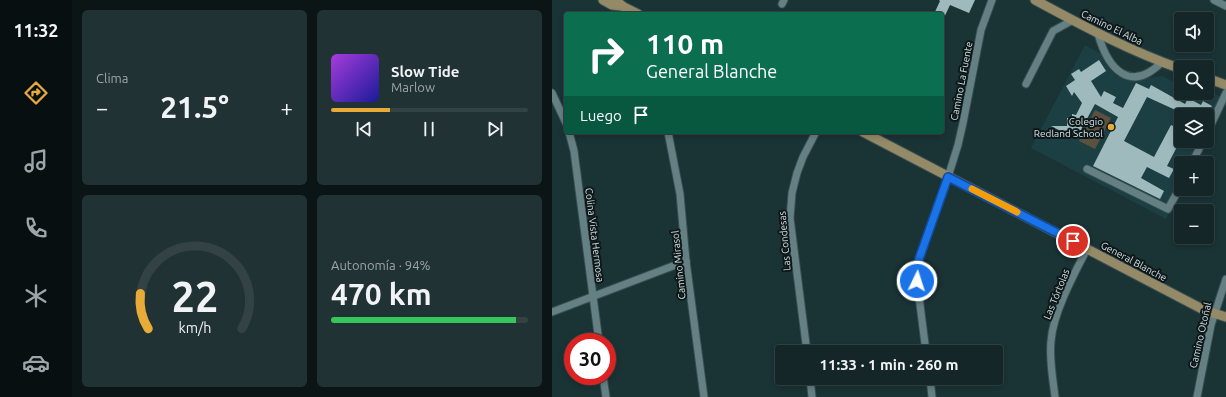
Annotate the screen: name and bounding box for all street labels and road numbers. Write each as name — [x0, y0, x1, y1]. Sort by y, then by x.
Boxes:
street label: Camino El Alba — [1079, 8, 1144, 47]
street label: Camino La Fuente — [948, 41, 975, 122]
street label: Colina Vista Hermosa — [583, 187, 606, 283]
street label: Las Condesas — [776, 211, 793, 271]
street label: Camino Mirasol — [669, 230, 688, 300]
street label: General Blanche — [1099, 239, 1169, 283]
street label: Las Tórtolas — [1041, 267, 1072, 321]
street label: Camino Otoñal — [1188, 301, 1213, 369]

